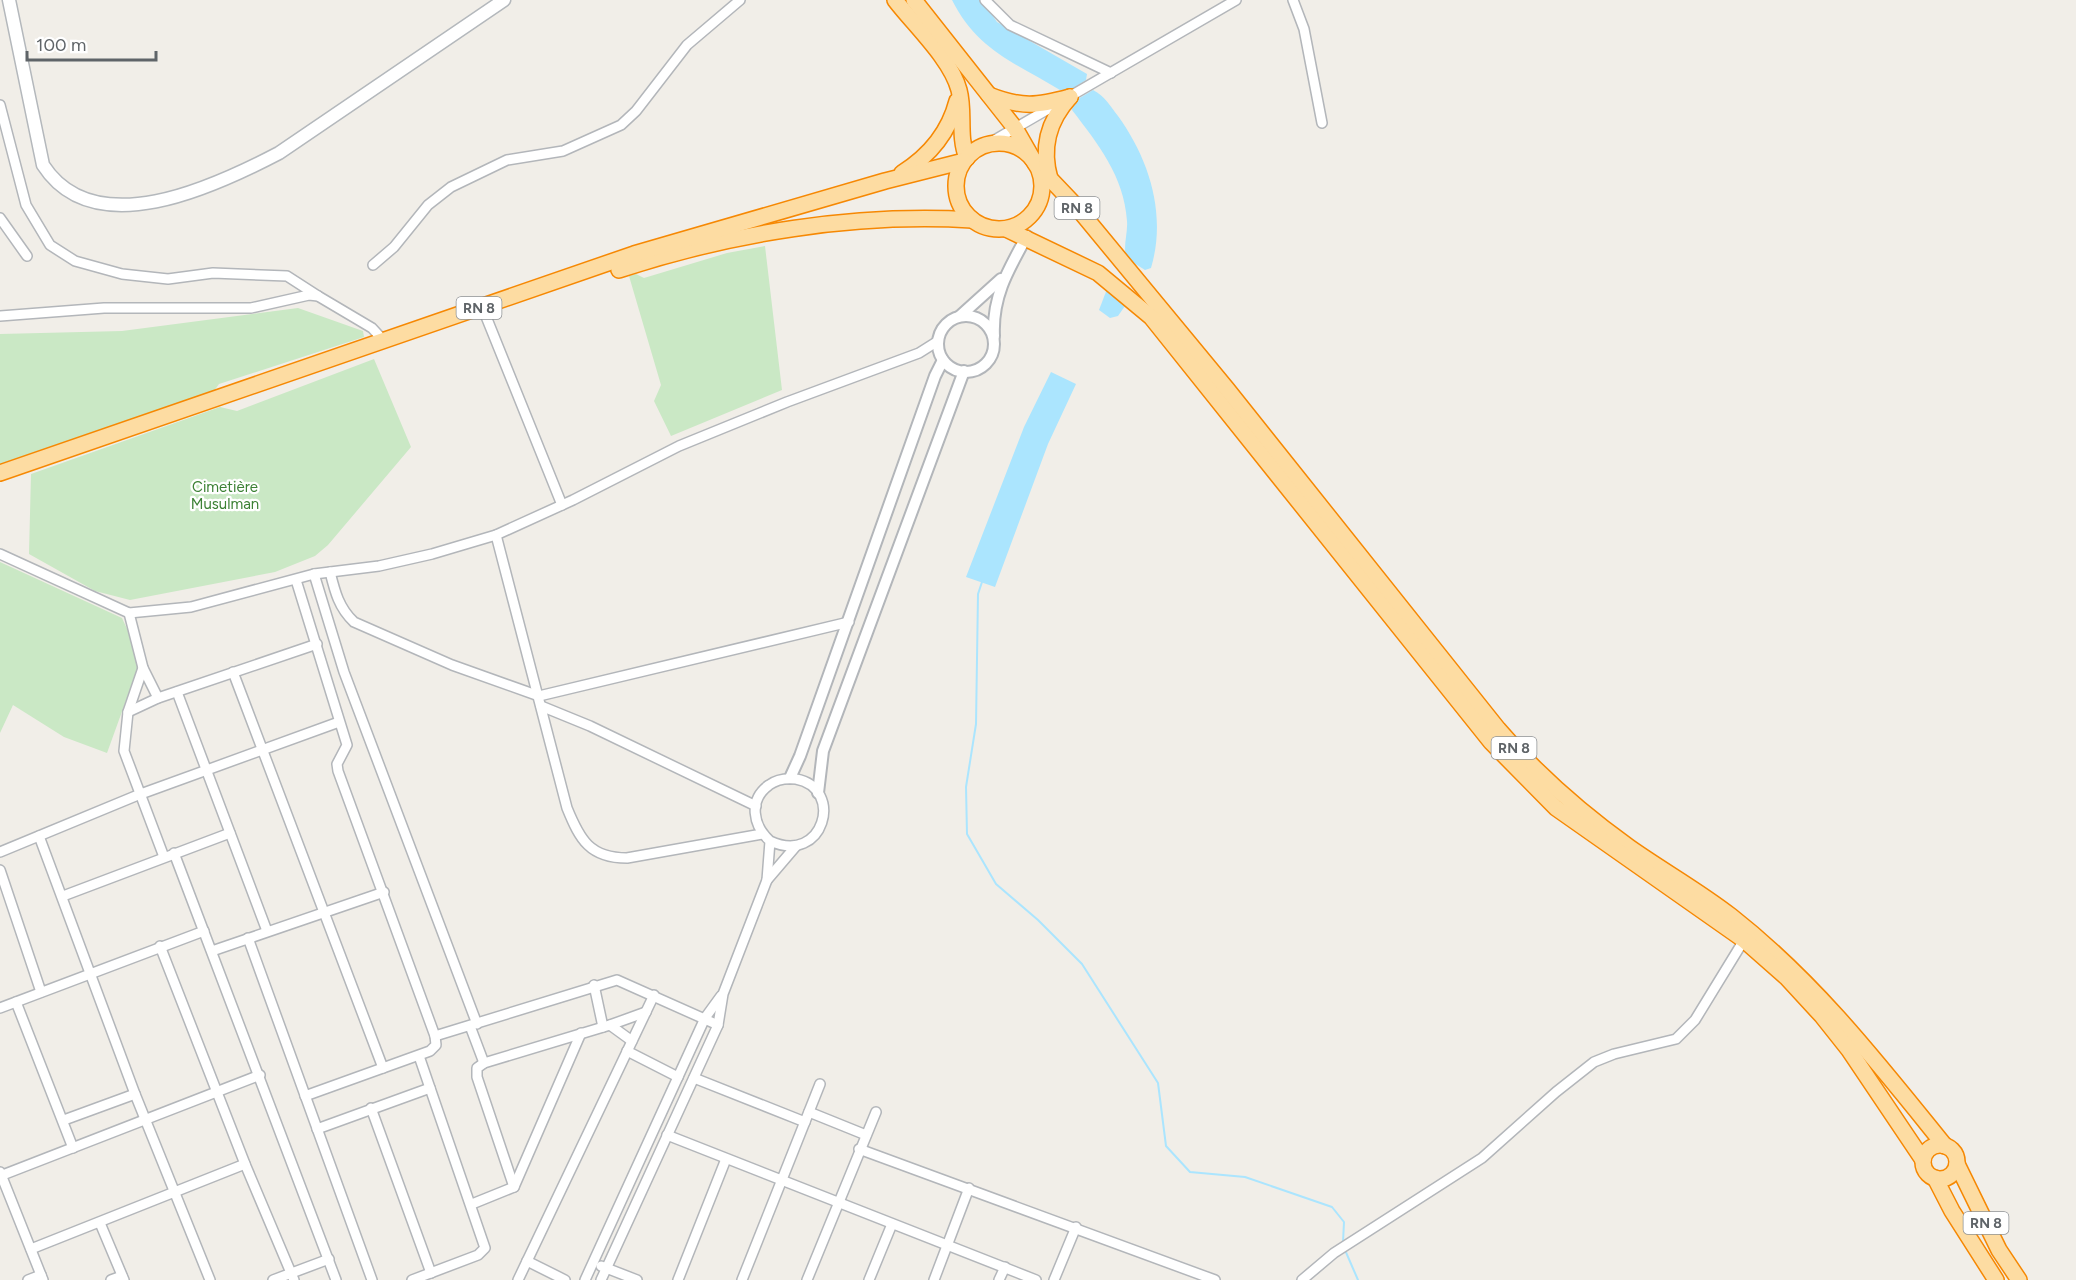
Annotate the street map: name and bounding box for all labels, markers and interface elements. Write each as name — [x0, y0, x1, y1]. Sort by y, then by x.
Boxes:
scale bar — [27, 24, 156, 62]
text: 100 m — [36, 34, 86, 56]
road number: RN 8 — [1054, 197, 1100, 219]
road number: RN 8 — [456, 297, 502, 319]
park label: Cimetière Musulman — [191, 478, 259, 513]
road number: RN 8 — [1492, 737, 1537, 759]
road number: RN 8 — [1964, 1212, 2008, 1234]

